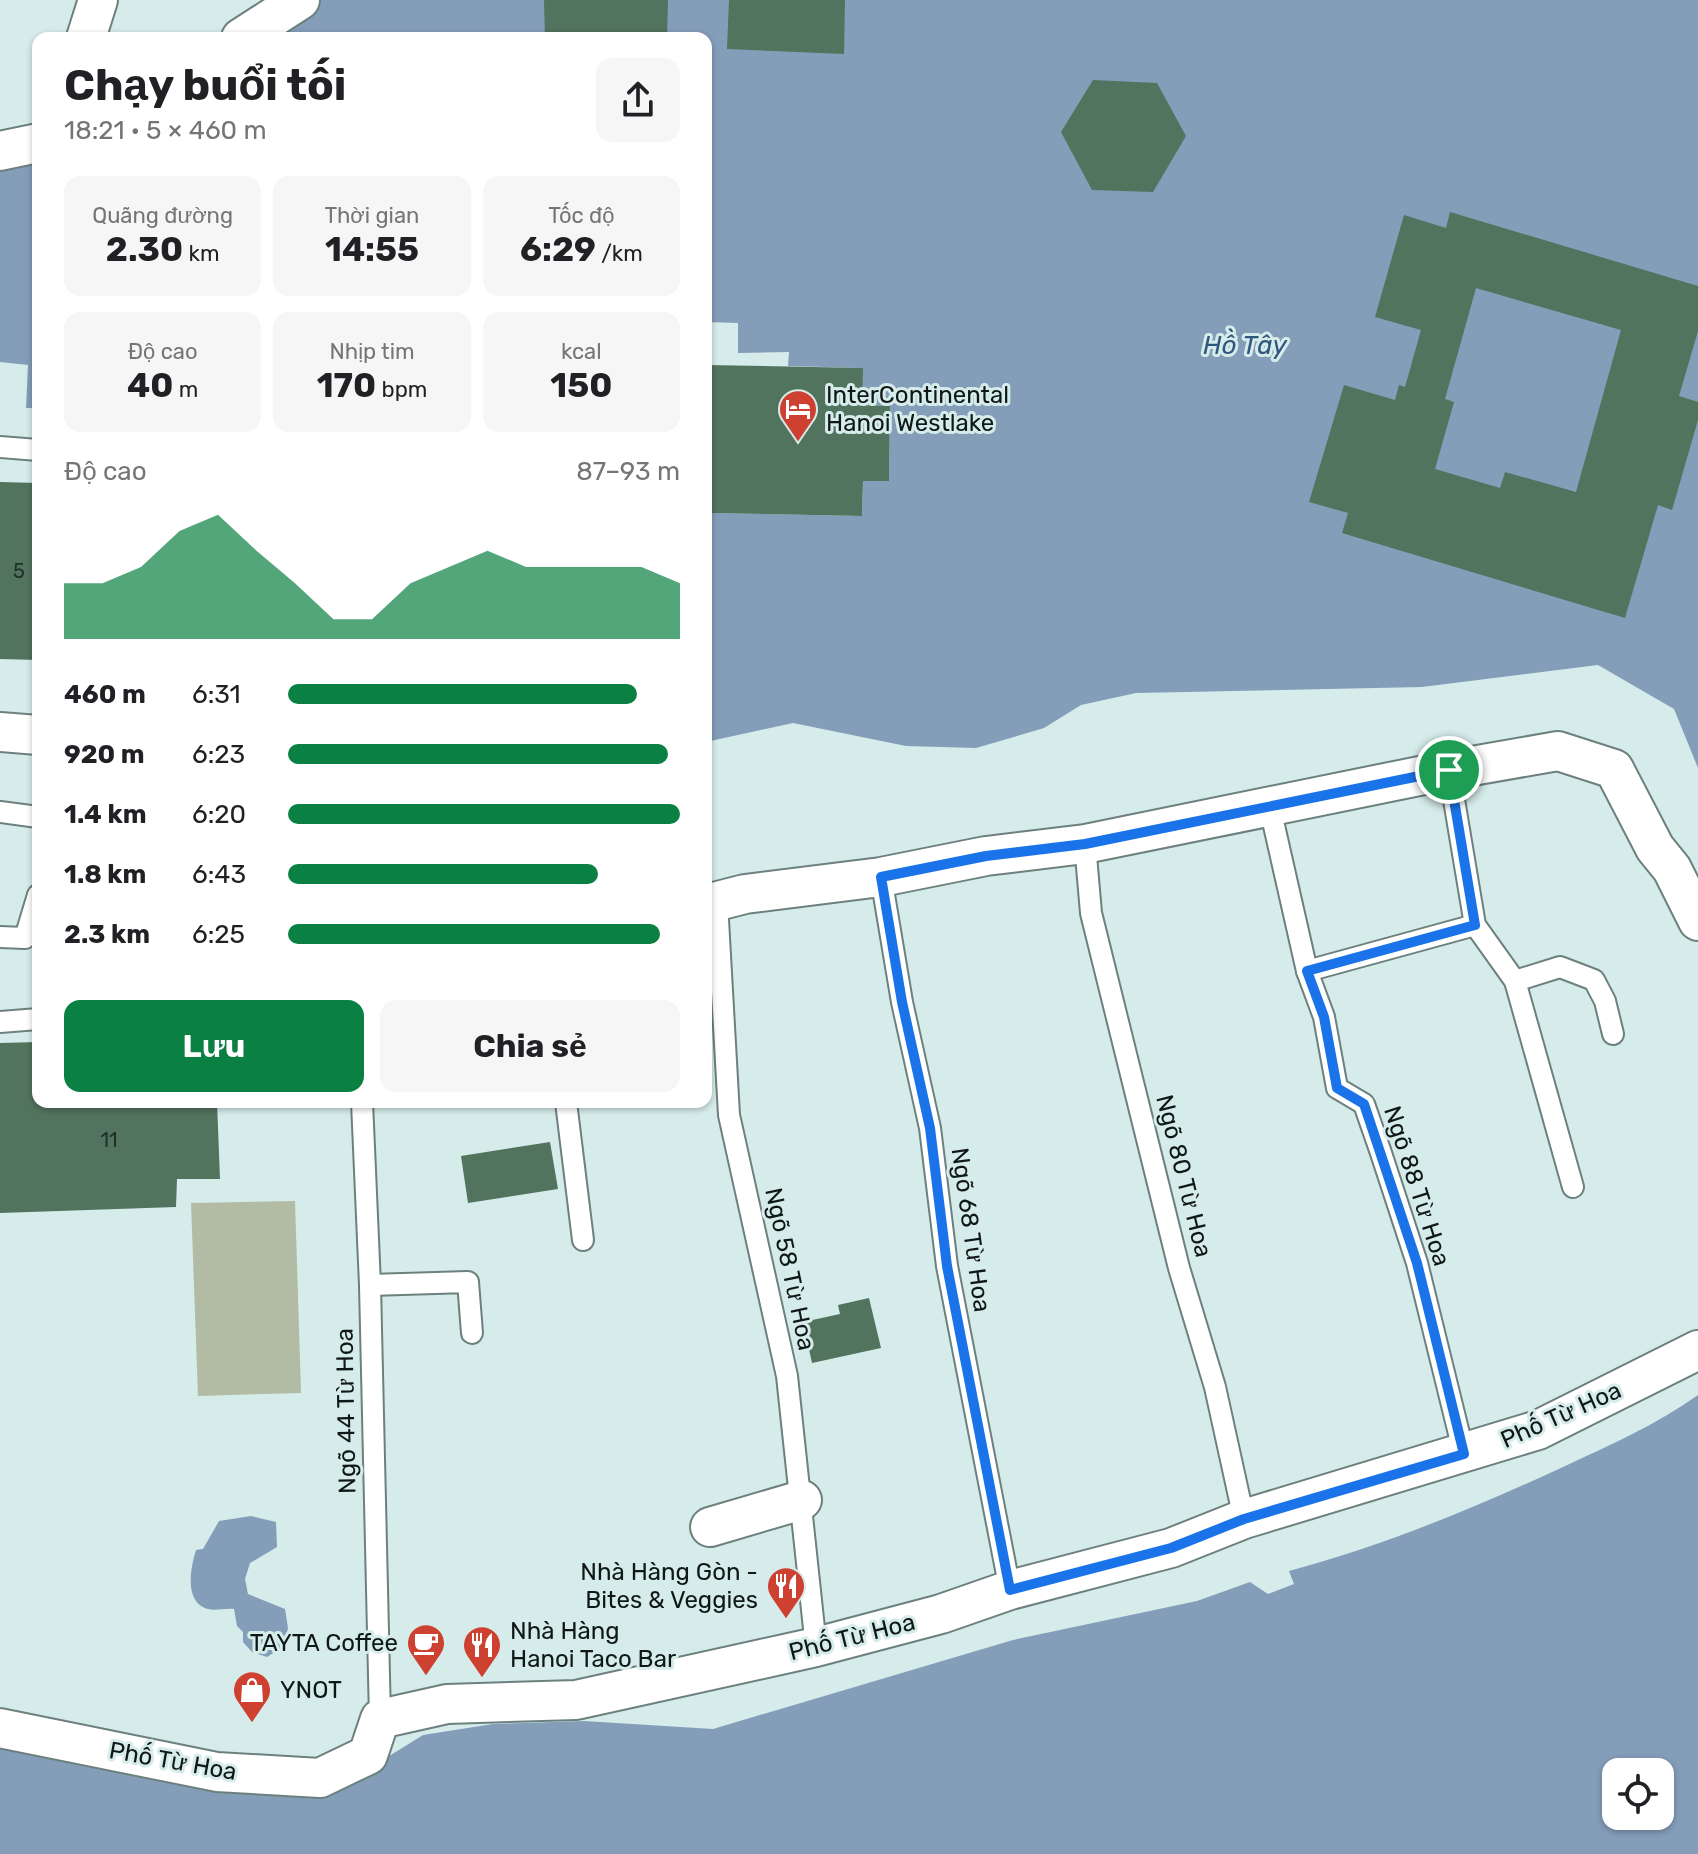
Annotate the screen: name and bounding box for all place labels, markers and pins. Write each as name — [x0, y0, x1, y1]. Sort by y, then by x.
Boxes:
place label: InterContinental Hanoi Westlake — [826, 381, 1009, 437]
hotel icon: InterContinental Hanoi Westlake — [777, 388, 819, 443]
pin — [1415, 736, 1483, 804]
place label: Nhà Hàng Gòn - Bites & Veggies — [580, 1558, 758, 1614]
restaurant icon: Nhà Hàng Gòn - Bites & Veggies — [765, 1565, 807, 1620]
place label: Nhà Hàng Hanoi Taco Bar — [510, 1617, 676, 1673]
cafe icon: TAYTA Coffee — [405, 1622, 447, 1677]
restaurant icon: Nhà Hàng Hanoi Taco Bar — [461, 1624, 503, 1679]
place label: TAYTA Coffee — [250, 1629, 398, 1657]
shop icon: YNOT — [231, 1669, 273, 1724]
place label: YNOT — [280, 1676, 342, 1704]

